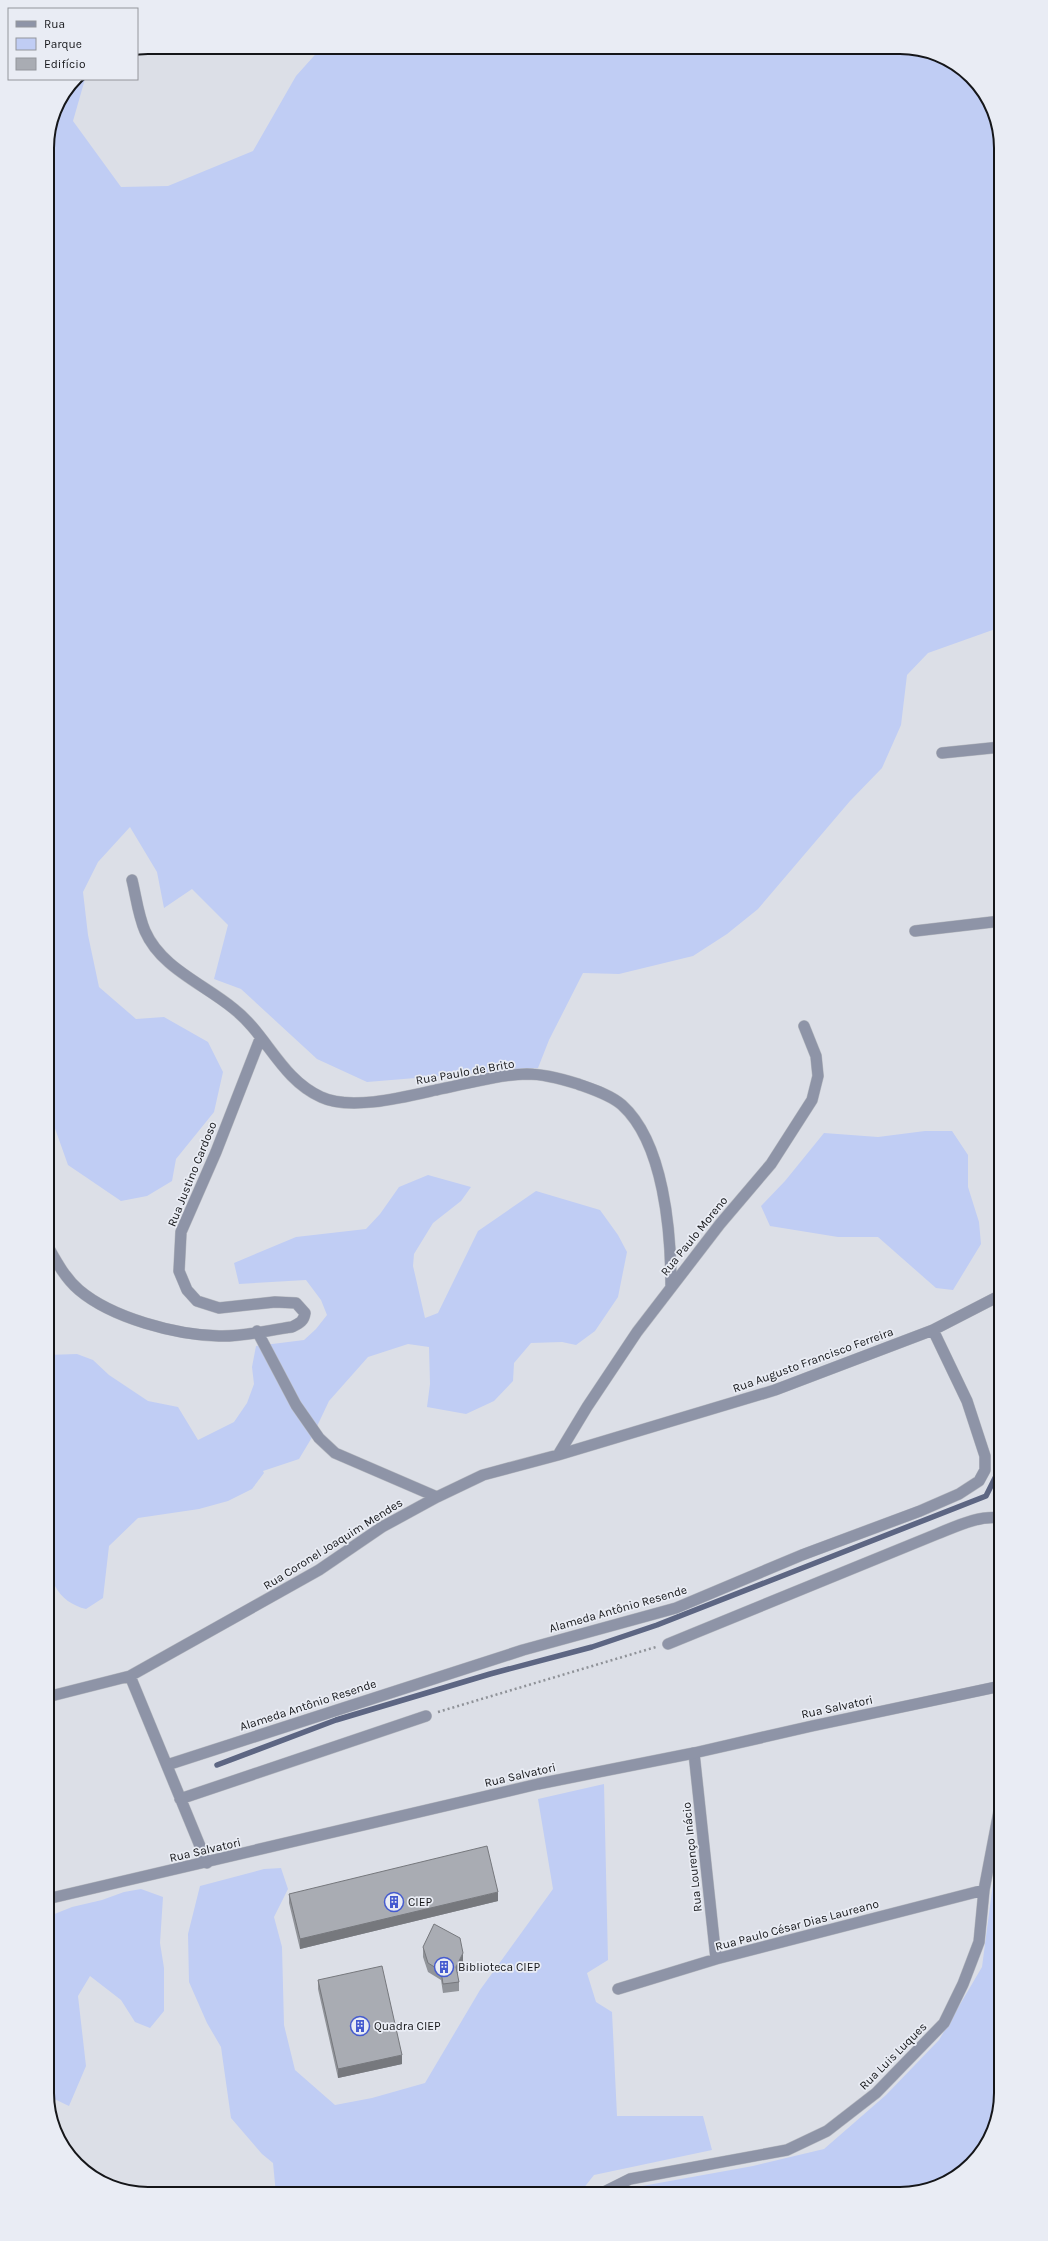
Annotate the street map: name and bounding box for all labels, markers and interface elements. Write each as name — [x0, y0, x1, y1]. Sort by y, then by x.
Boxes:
legend — [8, 8, 138, 80]
text: Rua — [44, 17, 65, 31]
text: Parque — [44, 37, 82, 51]
text: Edifício — [44, 57, 85, 71]
street label: Rua Paulo de Brito — [415, 1056, 515, 1088]
street label: Rua Justino Cardoso — [165, 1119, 219, 1229]
street label: Rua Paulo Moreno — [658, 1193, 730, 1279]
street label: Rua Augusto Francisco Ferreira — [731, 1324, 895, 1396]
street label: Rua Coronel Joaquim Mendes — [261, 1495, 405, 1593]
street label: Alameda Antônio Resende — [547, 1583, 689, 1635]
street label: Alameda Antônio Resende — [238, 1676, 378, 1734]
street label: Rua Salvatori — [800, 1693, 874, 1721]
street label: Rua Salvatori — [483, 1760, 557, 1790]
street label: Rua Lourenço Inácio — [679, 1801, 705, 1913]
street label: Rua Salvatori — [168, 1835, 242, 1865]
building icon: CIEP — [383, 1891, 405, 1913]
place label: CIEP — [408, 1895, 432, 1909]
street label: Rua Paulo César Dias Laureano — [714, 1896, 880, 1954]
building icon: Biblioteca CIEP — [433, 1956, 455, 1978]
place label: Biblioteca CIEP — [458, 1960, 540, 1974]
building icon: Quadra CIEP — [349, 2015, 371, 2037]
place label: Quadra CIEP — [374, 2019, 441, 2033]
street label: Rua Luis Luques — [856, 2019, 930, 2093]

